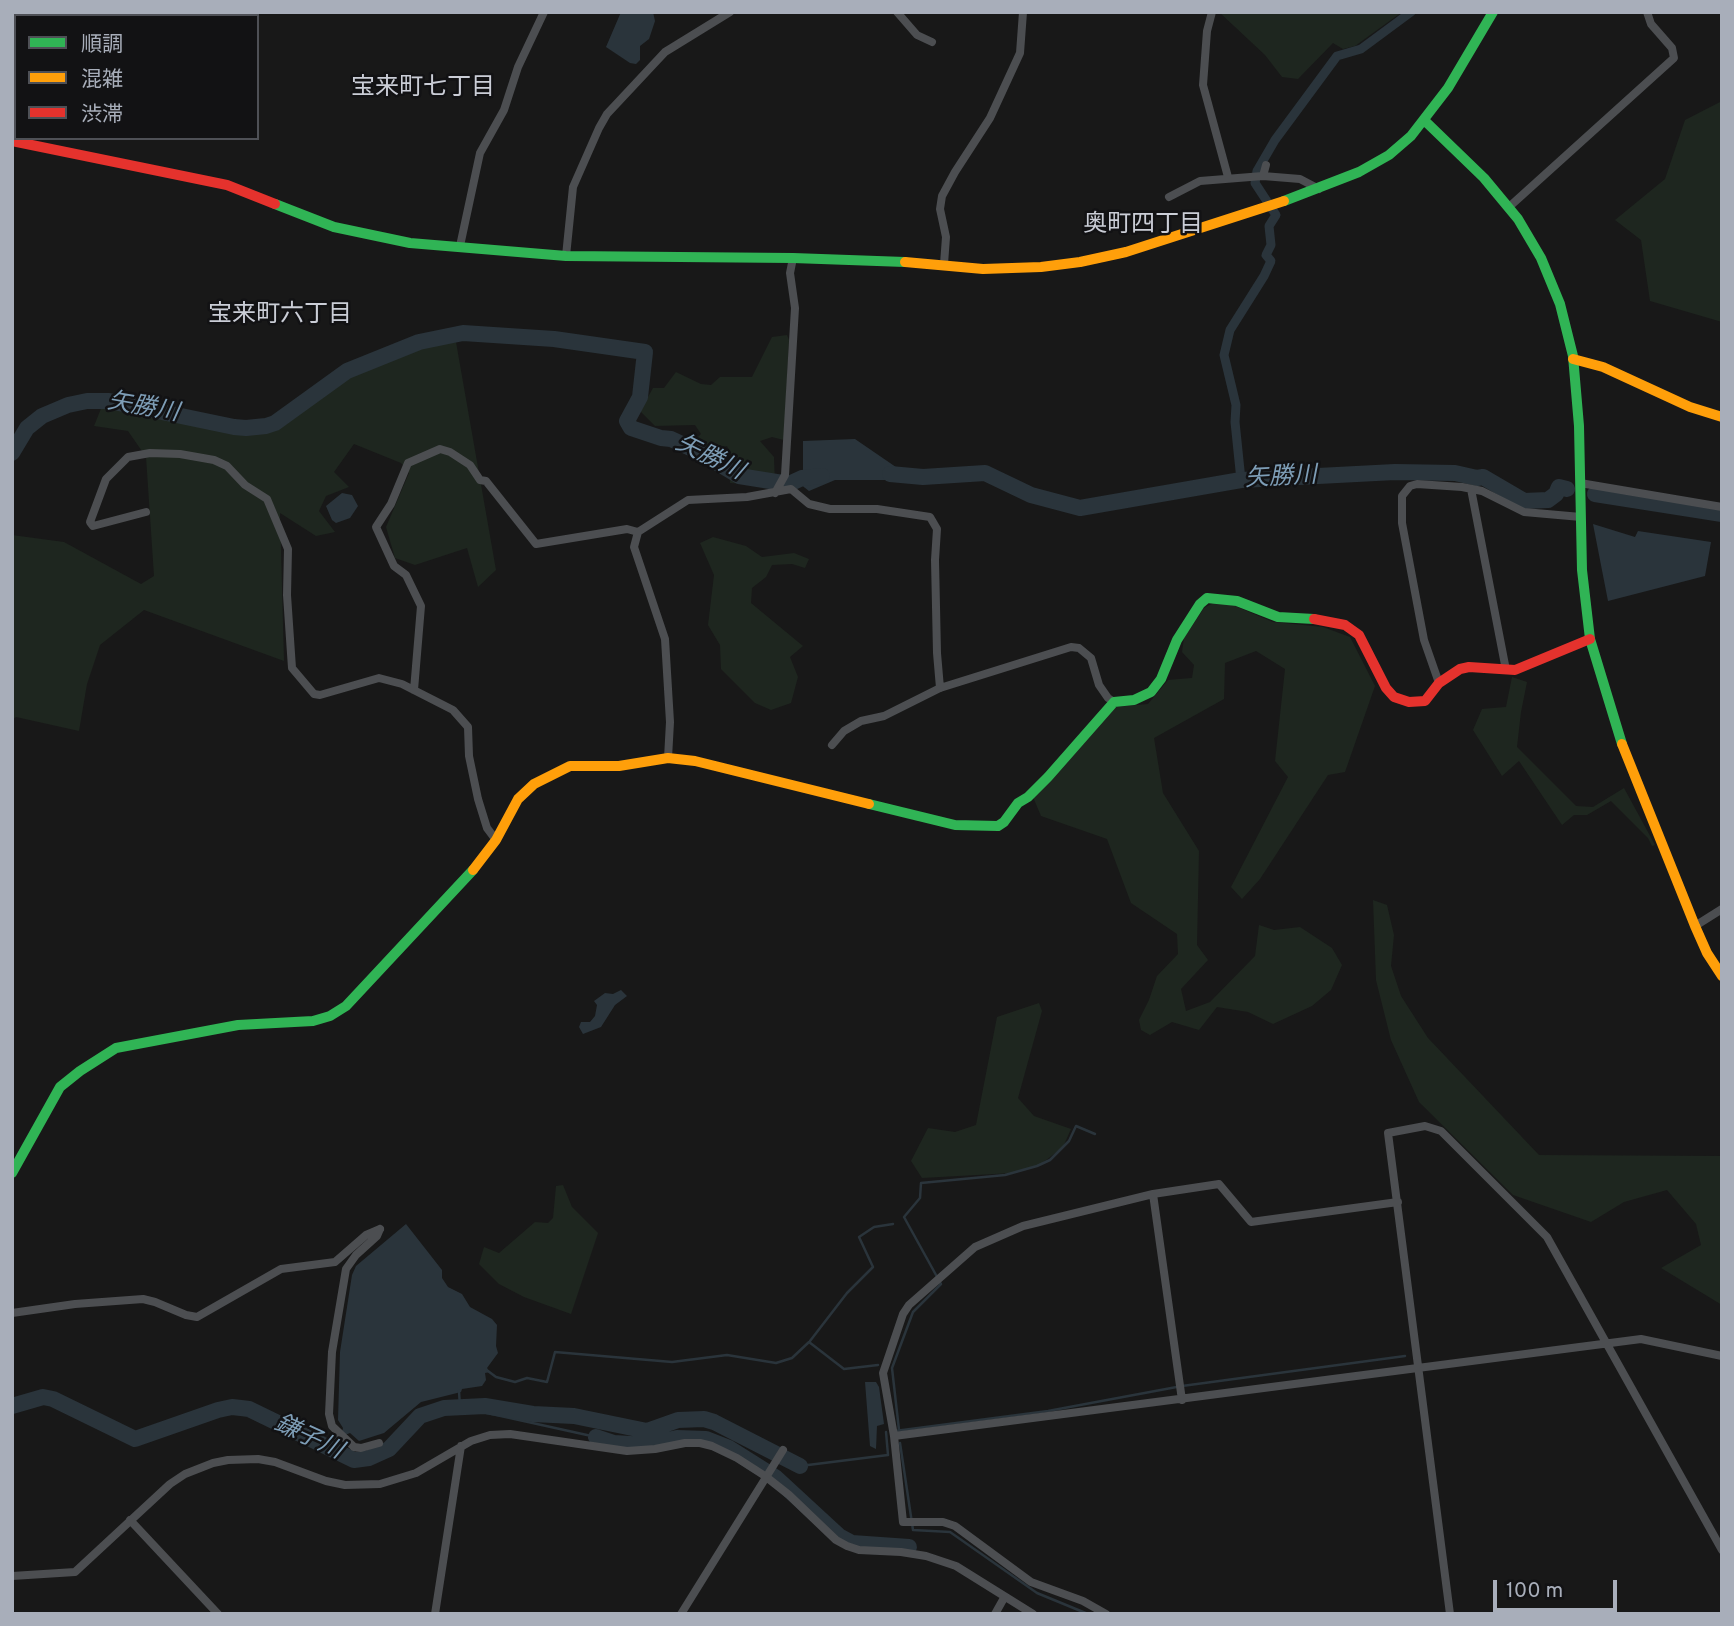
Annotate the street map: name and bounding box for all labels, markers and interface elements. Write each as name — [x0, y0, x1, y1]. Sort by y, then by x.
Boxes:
legend — [14, 14, 259, 140]
text: 順調 — [81, 32, 123, 59]
text: 混雑 — [81, 67, 123, 94]
district label: 宝来町七丁目 — [351, 75, 495, 103]
text: 渋滞 — [81, 102, 123, 129]
district label: 奥町四丁目 — [1083, 212, 1203, 240]
district label: 宝来町六丁目 — [208, 302, 352, 330]
water label: 矢勝川 — [105, 389, 181, 429]
water label: 矢勝川 — [670, 430, 748, 488]
water label: 矢勝川 — [1244, 463, 1318, 495]
water label: 鎌子川 — [269, 1411, 347, 1467]
scale bar — [1496, 1566, 1620, 1610]
text: 100 m — [1506, 1578, 1563, 1605]

